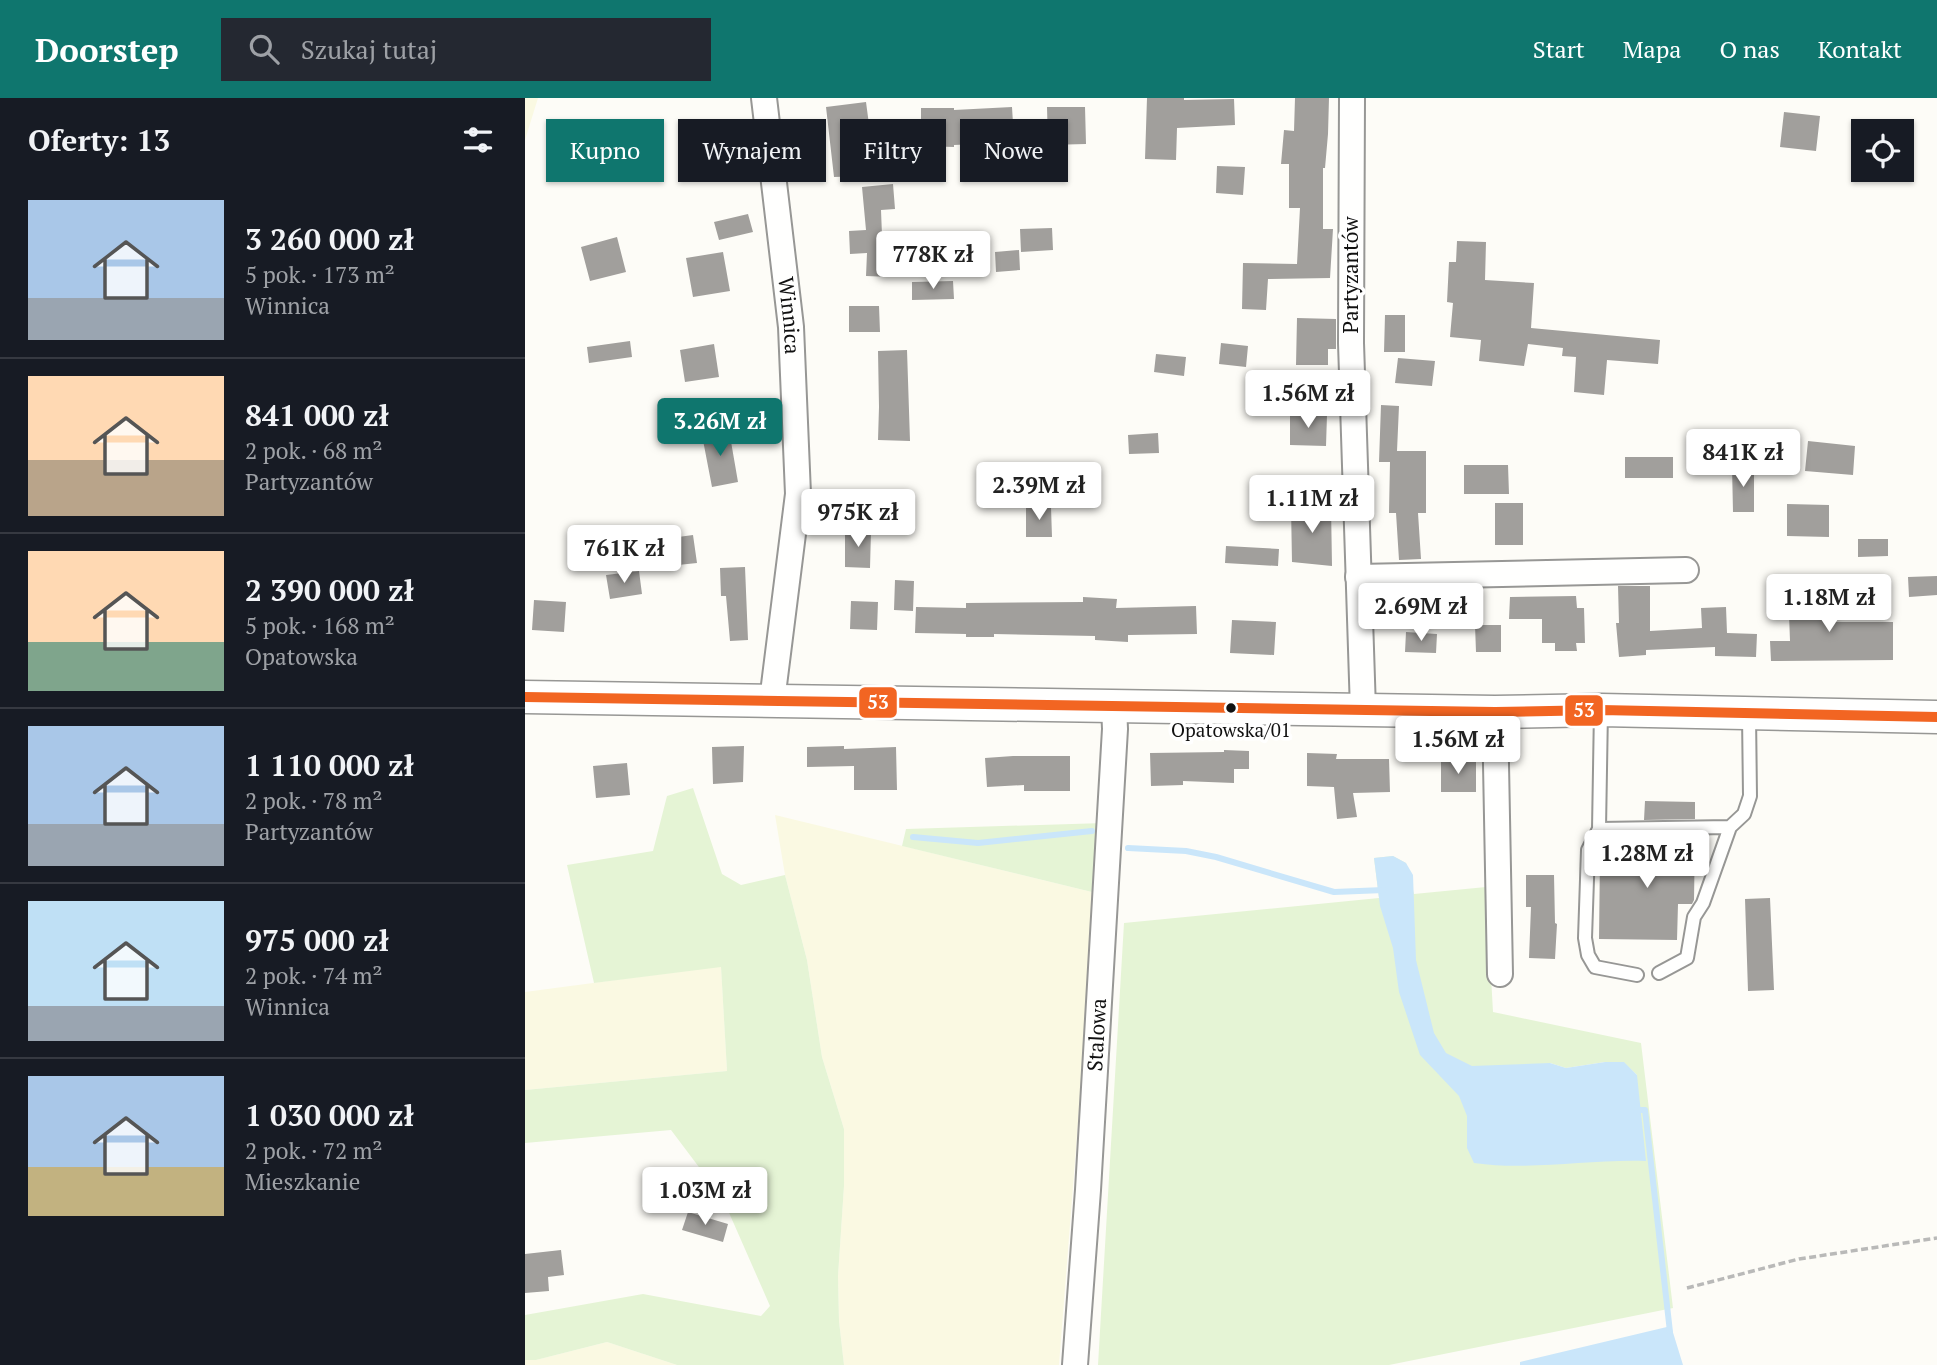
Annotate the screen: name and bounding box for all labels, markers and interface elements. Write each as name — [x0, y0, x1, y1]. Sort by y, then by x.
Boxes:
search box — [221, 18, 711, 81]
text: Doorstep — [35, 28, 179, 71]
icon: search — [245, 30, 283, 68]
text: Szukaj tutaj — [301, 32, 437, 66]
text: Start — [1533, 33, 1585, 65]
text: Mapa — [1623, 33, 1681, 65]
text: O nas — [1719, 33, 1780, 65]
text: Kontakt — [1818, 33, 1902, 65]
chip: Kupno — [546, 119, 664, 182]
chip: Wynajem — [678, 119, 826, 182]
chip: Filtry — [840, 119, 946, 182]
chip: Nowe — [960, 119, 1068, 182]
map controls — [1851, 119, 1914, 182]
button: locate — [1851, 119, 1914, 182]
text: Oferty: 13 — [28, 120, 170, 160]
icon: filters — [459, 121, 497, 159]
street label: Partyzantów — [1336, 216, 1364, 333]
text: 3 260 000 zł — [245, 219, 414, 259]
icon: home — [84, 228, 168, 312]
pin: 778K zł — [868, 232, 998, 291]
text: 778K zł — [892, 238, 974, 269]
text: 5 pok. · 173 m² — [245, 259, 395, 290]
street label: Winnica — [772, 275, 807, 355]
text: Winnica — [245, 290, 330, 321]
pin: 1.56M zł — [1236, 370, 1380, 430]
text: 1.56M zł — [1261, 377, 1355, 408]
text: 841 000 zł — [245, 395, 389, 435]
pin: 3.26M zł — [648, 398, 792, 458]
icon: home — [84, 404, 168, 488]
text: 3.26M zł — [673, 405, 767, 436]
pin: 841K zł — [1678, 430, 1808, 489]
text: 2 pok. · 68 m² — [245, 435, 383, 466]
text: 841K zł — [1702, 436, 1784, 467]
pin: 2.39M zł — [967, 462, 1111, 522]
text: Partyzantów — [245, 466, 373, 497]
text: 2.39M zł — [992, 469, 1086, 500]
pin: 1.11M zł — [1240, 476, 1384, 535]
text: 1.11M zł — [1265, 482, 1359, 513]
pin: 975K zł — [793, 490, 923, 549]
text: 975K zł — [817, 496, 899, 527]
pin: 761K zł — [559, 526, 689, 585]
text: 761K zł — [583, 532, 665, 563]
text: 2 390 000 zł — [245, 570, 414, 610]
pin: 1.18M zł — [1757, 574, 1901, 634]
icon: home — [84, 579, 168, 663]
text: 1.18M zł — [1782, 581, 1876, 612]
pin: 2.69M zł — [1349, 584, 1493, 643]
text: 2.69M zł — [1374, 590, 1468, 621]
text: 5 pok. · 168 m² — [245, 610, 395, 641]
text: Opatowska — [245, 641, 358, 672]
line badge: 53 — [858, 686, 898, 719]
text: 53 — [867, 689, 889, 714]
line badge: 53 — [1564, 694, 1604, 727]
text: 53 — [1573, 697, 1595, 722]
marker: Opatowska/01 — [1224, 701, 1238, 715]
pin: 1.56M zł — [1386, 716, 1530, 776]
place label: Opatowska/01 — [1171, 717, 1291, 742]
text: 1.56M zł — [1411, 723, 1505, 754]
text: 1 110 000 zł — [245, 745, 414, 785]
icon: home — [84, 754, 168, 838]
text: 2 pok. · 78 m² — [245, 785, 383, 816]
text: Partyzantów — [245, 816, 373, 847]
pin: 1.28M zł — [1575, 830, 1719, 890]
text: 1.28M zł — [1600, 837, 1694, 868]
text: 975 000 zł — [245, 920, 389, 960]
icon: home — [84, 929, 168, 1013]
text: 2 pok. · 74 m² — [245, 960, 383, 991]
text: Winnica — [245, 991, 330, 1022]
street label: Stalowa — [1080, 997, 1112, 1072]
text: 1 030 000 zł — [245, 1095, 414, 1135]
icon: home — [84, 1104, 168, 1188]
text: 2 pok. · 72 m² — [245, 1135, 383, 1166]
text: Mieszkanie — [245, 1166, 360, 1197]
pin: 1.03M zł — [633, 1168, 777, 1227]
text: 1.03M zł — [658, 1174, 752, 1205]

